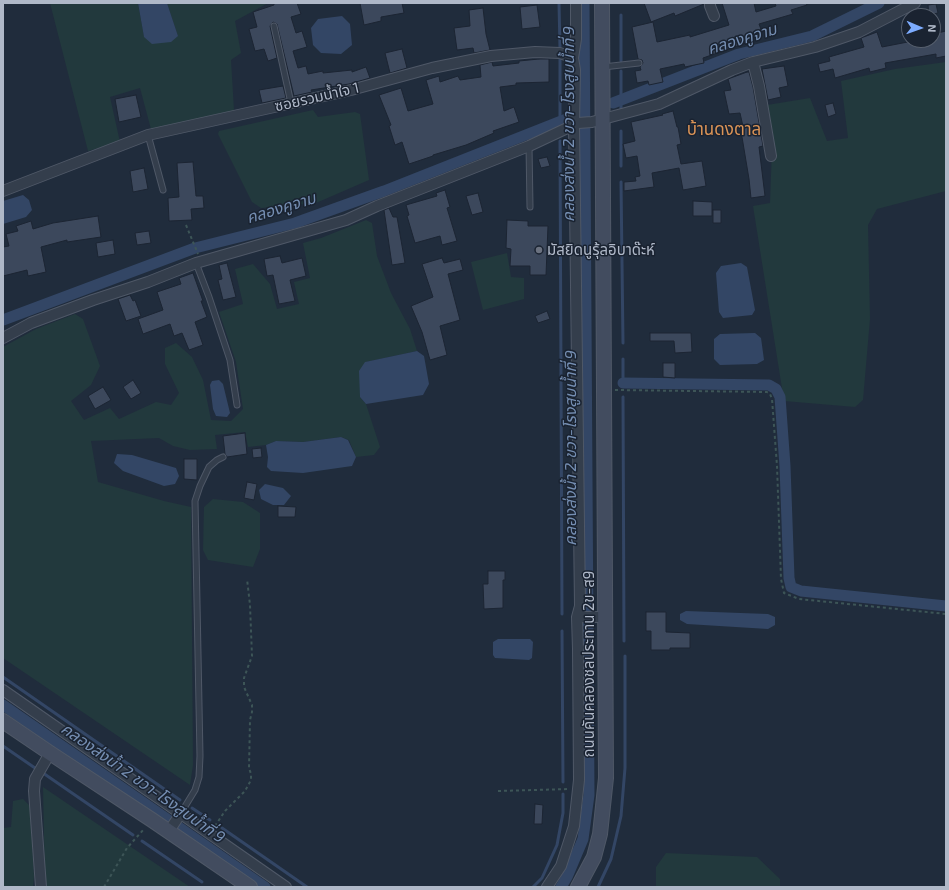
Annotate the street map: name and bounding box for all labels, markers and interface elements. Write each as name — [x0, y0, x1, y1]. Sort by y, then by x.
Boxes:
north arrow — [901, 8, 941, 48]
water label: คลองคูจาม — [705, 19, 779, 59]
text: N — [926, 24, 939, 33]
water label: คลองส่งน้ำ 2 ขวา-โรงสูบน้ำที่ 9 — [559, 26, 579, 222]
street label: ซอยรวมน้ำใจ 1 — [273, 79, 361, 115]
district label: บ้านดงตาล — [687, 119, 761, 139]
water label: คลองคูจาม — [244, 188, 318, 228]
place label: มัสยิดนูรุ้ลอิบาด๊ะห์ — [547, 241, 655, 259]
marker: มัสยิดนูรุ้ลอิบาด๊ะห์ — [534, 245, 544, 255]
water label: คลองส่งน้ำ 2 ขวา-โรงสูบน้ำที่ 9 — [561, 350, 581, 546]
street label: ถนนคันคลองชลประทาน 2ข-ส9 — [580, 571, 598, 757]
water label: คลองส่งน้ำ 2 ขวา-โรงสูบน้ำที่ 9 — [57, 719, 229, 847]

